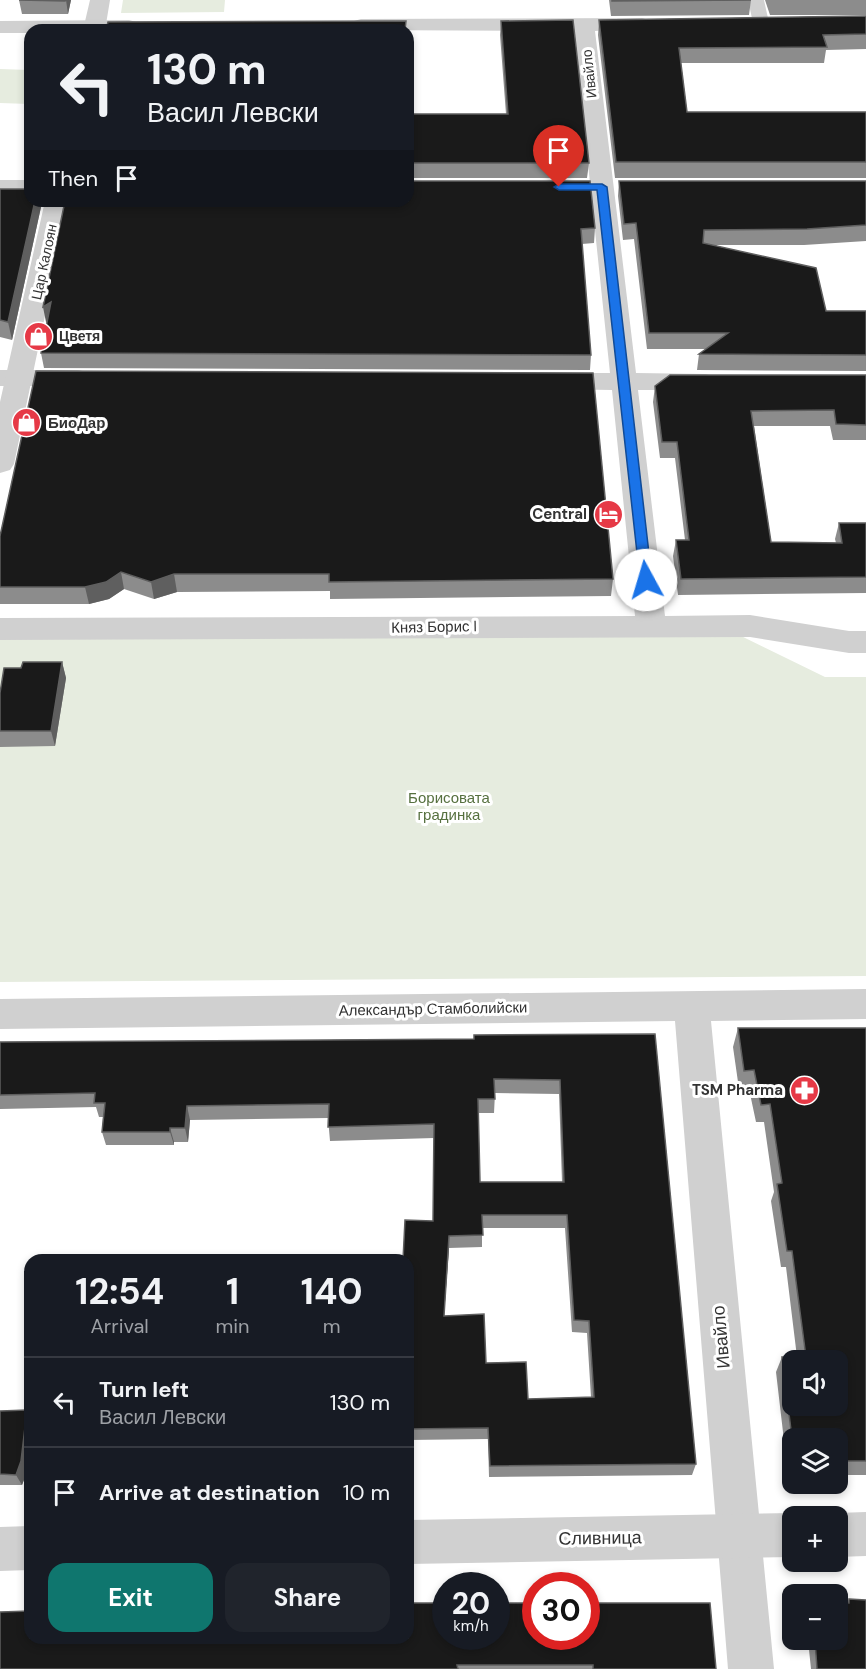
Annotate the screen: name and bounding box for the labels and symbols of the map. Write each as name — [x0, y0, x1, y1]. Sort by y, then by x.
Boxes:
street label: Ивайло — [577, 48, 601, 99]
pin — [533, 125, 584, 187]
street label: Цар Калоян — [27, 222, 61, 302]
shop icon: Цветя — [22, 320, 54, 352]
place label: Цветя — [59, 327, 100, 345]
shop icon: БиоДар — [11, 407, 43, 439]
place label: БиоДар — [48, 413, 105, 433]
hotel icon: Central — [592, 498, 624, 530]
place label: Central — [532, 504, 587, 524]
position arrow — [614, 548, 678, 612]
street label: Княз Борис I — [391, 616, 477, 638]
park label: Борисовата градинка — [408, 788, 491, 825]
street label: Александър Стамболийски — [339, 997, 527, 1021]
pharmacy icon: TSM Pharma — [788, 1074, 820, 1106]
place label: TSM Pharma — [692, 1080, 783, 1100]
street label: Ивайло — [706, 1305, 736, 1369]
street label: Сливница — [558, 1525, 643, 1551]
speed limit sign: 30 — [522, 1572, 600, 1650]

